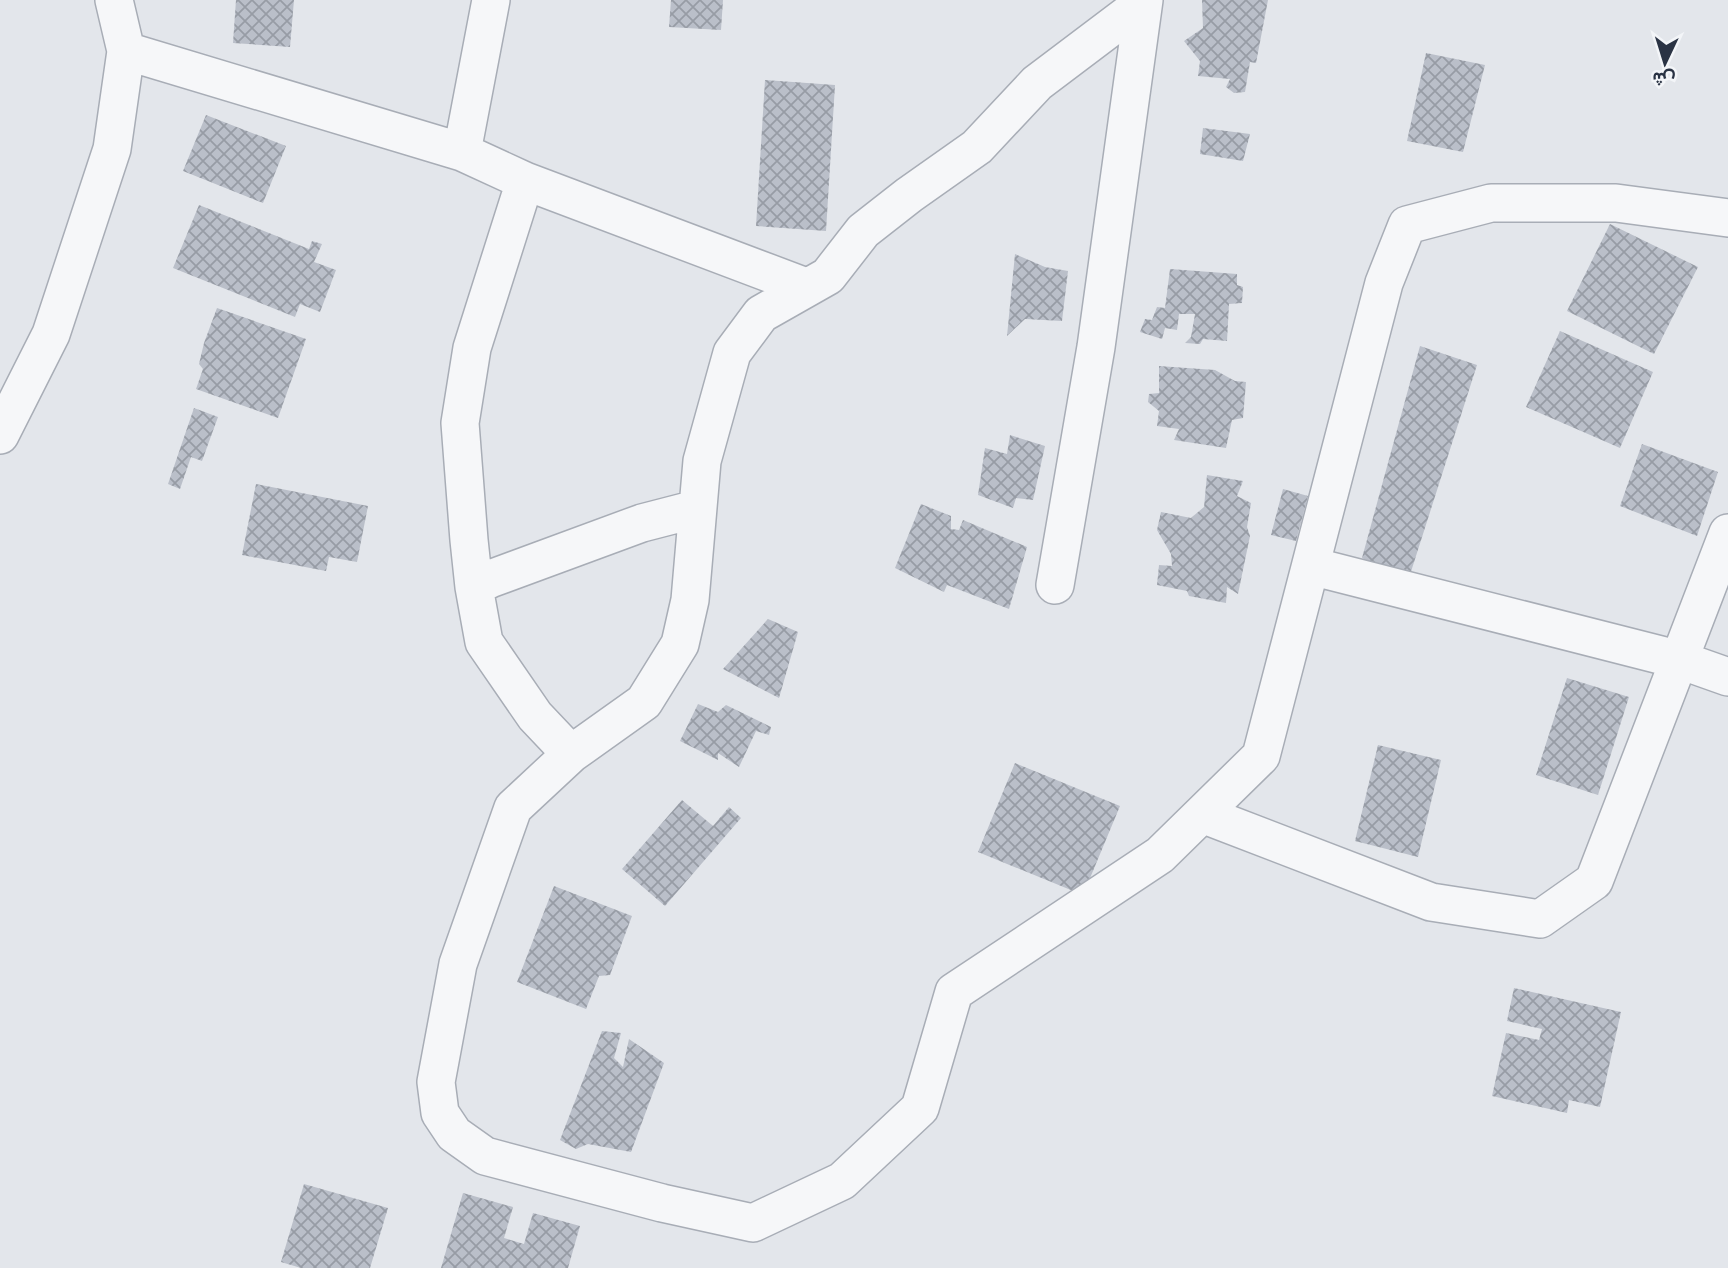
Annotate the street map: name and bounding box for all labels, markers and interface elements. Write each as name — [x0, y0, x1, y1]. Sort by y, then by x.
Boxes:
north arrow — [1630, 28, 1700, 98]
text: ش — [1652, 67, 1676, 91]

